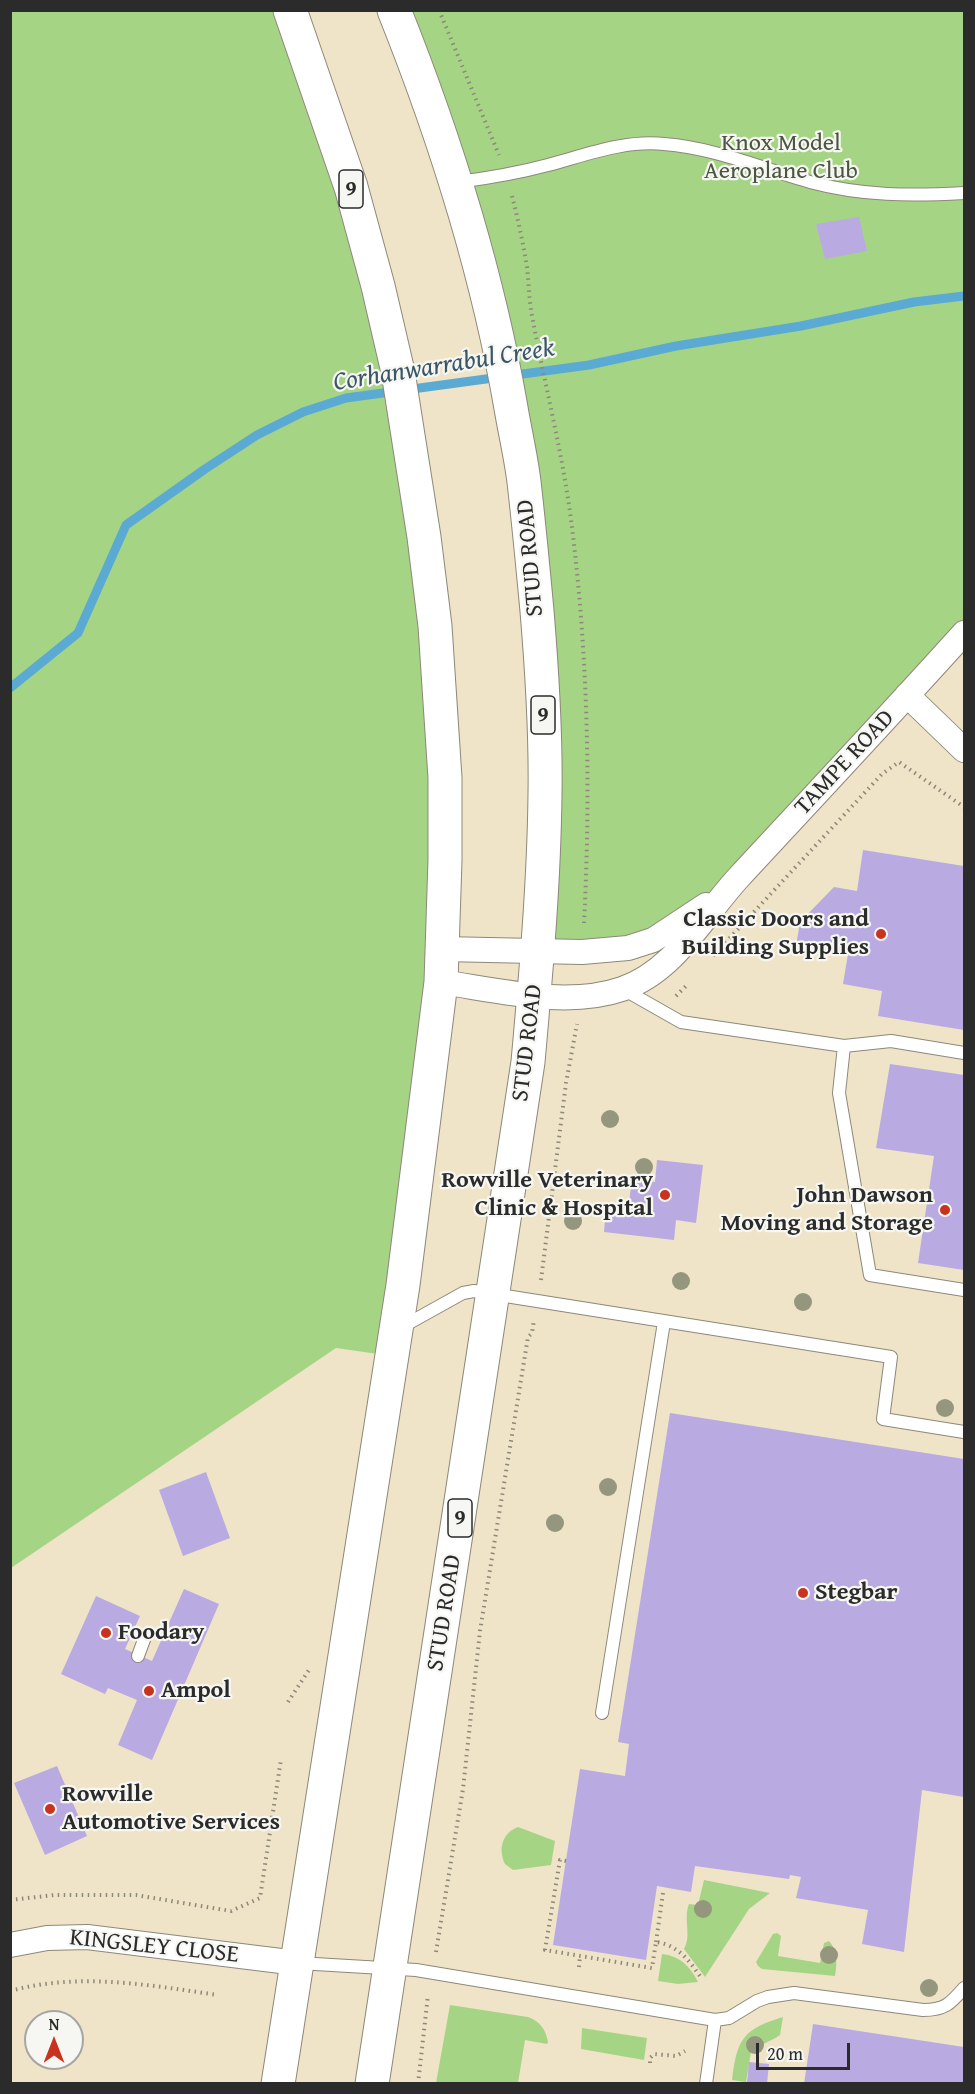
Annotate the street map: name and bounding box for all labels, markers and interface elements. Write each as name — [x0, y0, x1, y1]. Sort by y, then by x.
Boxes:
park label: Knox Model Aeroplane Club — [704, 130, 858, 186]
road number: 9 — [339, 170, 363, 208]
water label: Corhanwarrabul Creek — [331, 333, 557, 399]
street label: STUD ROAD — [512, 498, 550, 618]
road number: 9 — [531, 696, 555, 734]
street label: TAMPE ROAD — [789, 704, 901, 822]
place label: Classic Doors and Building Supplies — [682, 906, 869, 962]
marker: Classic Doors and Building Supplies — [874, 927, 888, 941]
street label: STUD ROAD — [507, 983, 549, 1103]
place label: Rowville Veterinary Clinic & Hospital — [441, 1167, 653, 1223]
place label: John Dawson Moving and Storage — [721, 1182, 933, 1238]
marker: Rowville Veterinary Clinic & Hospital — [658, 1188, 672, 1202]
marker: John Dawson Moving and Storage — [938, 1203, 952, 1217]
road number: 9 — [448, 1499, 472, 1537]
street label: STUD ROAD — [422, 1553, 468, 1673]
place label: Stegbar — [815, 1579, 898, 1607]
marker: Stegbar — [796, 1586, 810, 1600]
place label: Foodary — [118, 1619, 204, 1647]
marker: Foodary — [99, 1626, 113, 1640]
place label: Ampol — [161, 1677, 231, 1705]
marker: Ampol — [142, 1684, 156, 1698]
place label: Rowville Automotive Services — [62, 1781, 280, 1837]
marker: Rowville Automotive Services — [43, 1802, 57, 1816]
street label: KINGSLEY CLOSE — [68, 1924, 240, 1970]
north arrow — [24, 2010, 84, 2070]
text: N — [49, 2012, 59, 2036]
scale bar — [759, 2031, 854, 2069]
text: 20 m — [767, 2040, 803, 2067]

